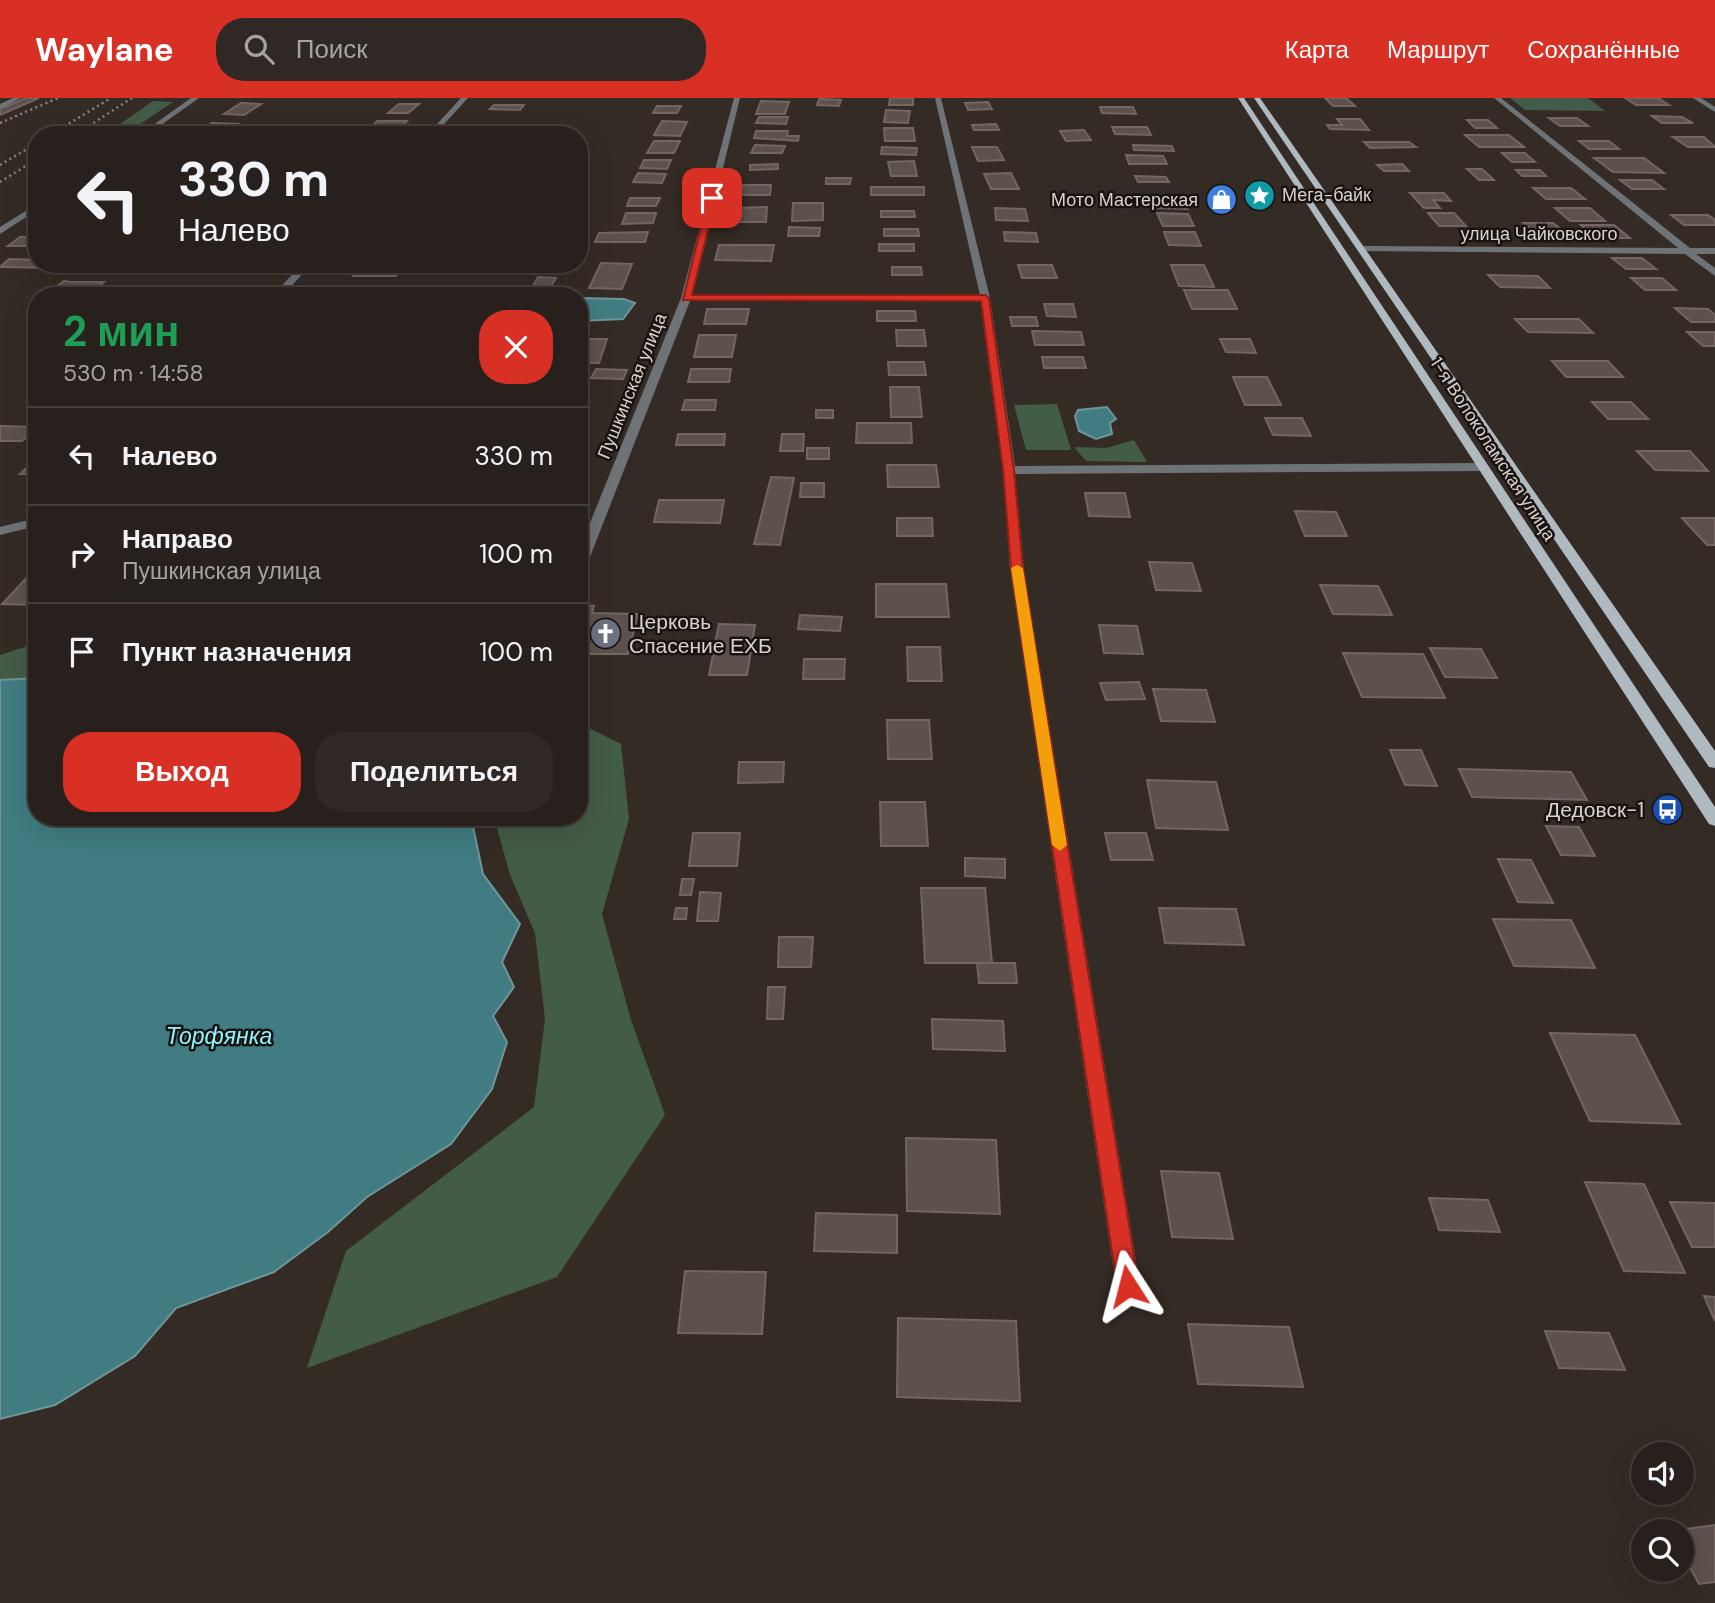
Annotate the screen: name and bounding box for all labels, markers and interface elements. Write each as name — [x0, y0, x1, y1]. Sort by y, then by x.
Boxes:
search box — [216, 18, 706, 81]
text: Waylane — [35, 28, 174, 71]
icon: search — [240, 30, 278, 68]
text: Поиск — [296, 32, 368, 66]
text: Карта — [1285, 34, 1349, 65]
text: Маршрут — [1387, 34, 1489, 65]
text: Сохранённые — [1527, 34, 1680, 65]
text: 330 m — [178, 147, 329, 211]
icon: left — [63, 154, 154, 245]
pin — [682, 168, 742, 228]
place icon: Мега-байк — [1242, 178, 1276, 212]
icon: arrive — [693, 179, 731, 217]
shop icon: Мото Мастерская — [1204, 183, 1238, 217]
place label: Мега-байк — [1282, 183, 1371, 207]
place label: Мото Мастерская — [1051, 188, 1198, 212]
text: Налево — [178, 209, 290, 251]
street label: улица Чайковского — [1460, 222, 1618, 246]
text: 2 мин — [63, 304, 179, 359]
street label: Пушкинская улица — [592, 308, 673, 463]
button: close — [479, 310, 553, 384]
street label: 1-я Волоколамская улица — [1425, 353, 1562, 546]
text: 530 m · 14:58 — [63, 358, 204, 388]
icon: left — [63, 437, 101, 475]
text: Налево — [122, 439, 217, 473]
text: 330 m — [474, 439, 553, 473]
text: Направо — [122, 522, 233, 556]
icon: right — [63, 535, 101, 573]
text: 100 m — [479, 537, 553, 571]
text: Пушкинская улица — [122, 556, 321, 586]
place label: Церковь Спасение ЕХБ — [629, 608, 772, 660]
church icon: Церковь Спасение ЕХБ — [589, 617, 623, 651]
icon: arrive — [63, 633, 101, 671]
text: Пункт назначения — [122, 635, 352, 669]
text: 100 m — [479, 635, 553, 669]
button: Выход — [63, 732, 301, 812]
button: Поделиться — [315, 732, 553, 812]
bus stop icon: Дедовск-1 — [1650, 793, 1684, 827]
place label: Дедовск-1 — [1546, 796, 1644, 824]
water label: Торфянка — [166, 1021, 272, 1051]
position arrow — [1091, 1249, 1165, 1323]
map controls — [1631, 1442, 1694, 1582]
button: sound — [1631, 1442, 1694, 1505]
button: search — [1631, 1519, 1694, 1582]

